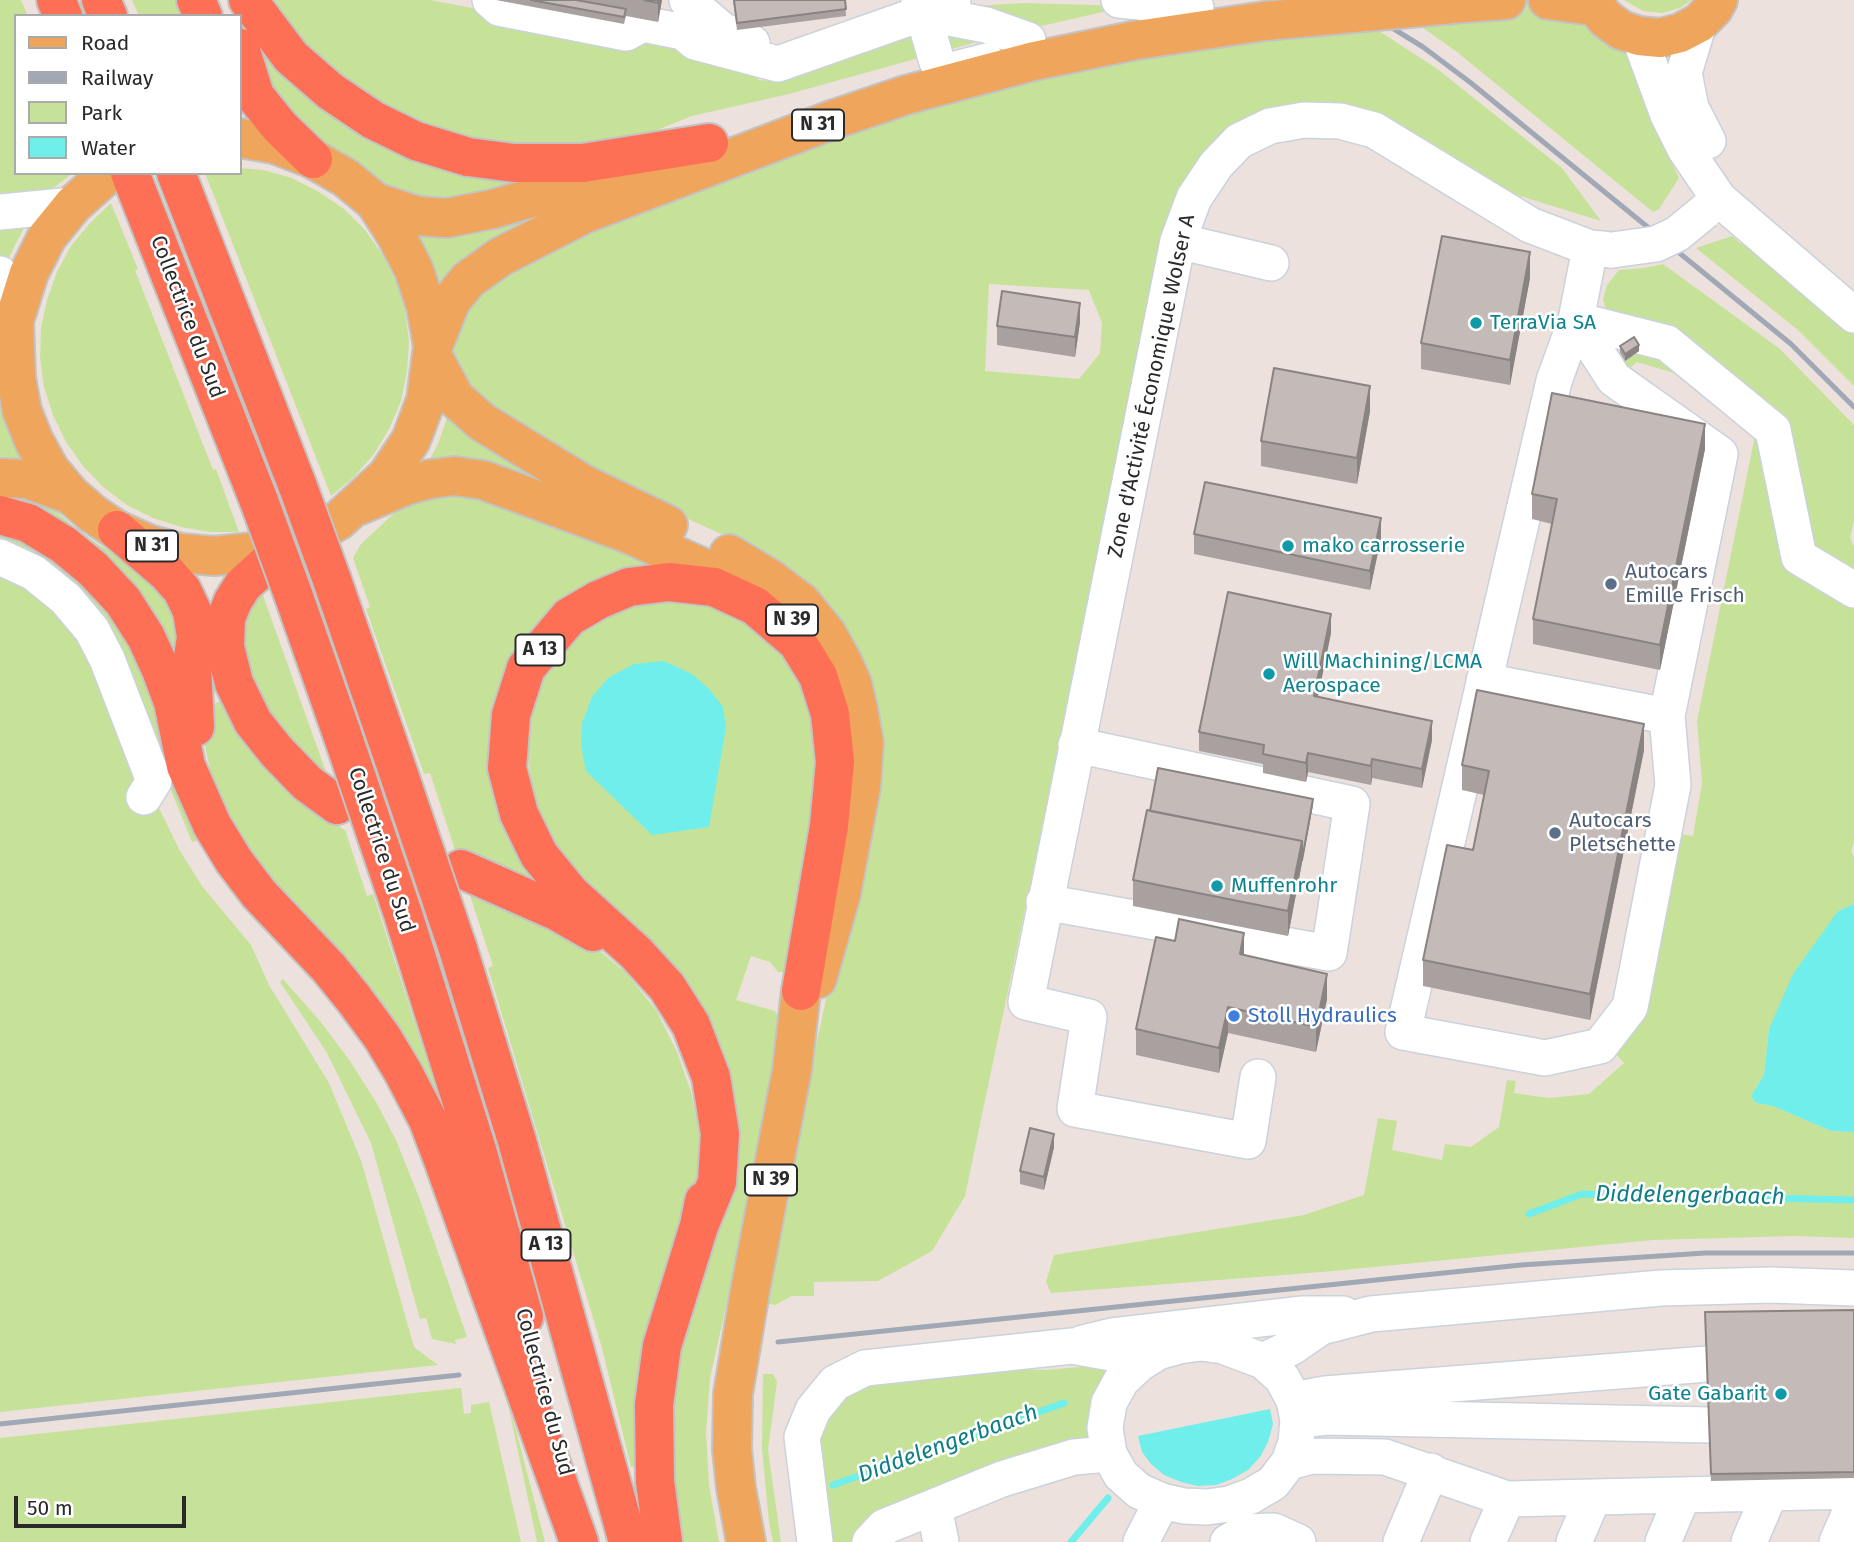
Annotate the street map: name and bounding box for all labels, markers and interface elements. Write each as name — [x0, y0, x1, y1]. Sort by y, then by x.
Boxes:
legend — [14, 14, 242, 175]
text: Road — [81, 30, 129, 56]
text: Railway — [81, 65, 153, 91]
text: Park — [81, 100, 122, 126]
road number: N 31 — [792, 110, 844, 140]
text: Water — [81, 135, 136, 161]
street label: Zone d'Activité Économique Wolser A — [1103, 212, 1201, 560]
street label: Collectrice du Sud — [144, 232, 230, 402]
place label: TerraVia SA — [1490, 310, 1596, 336]
marker: TerraVia SA — [1468, 315, 1484, 331]
road number: N 31 — [126, 530, 178, 562]
place label: mako carrosserie — [1302, 533, 1465, 559]
marker: mako carrosserie — [1280, 538, 1296, 554]
place label: Autocars Emille Frisch — [1625, 559, 1745, 609]
marker: Autocars Emille Frisch — [1603, 576, 1619, 592]
road number: N 39 — [766, 604, 818, 636]
road number: A 13 — [516, 635, 564, 666]
place label: Will Machining/LCMA Aerospace — [1283, 649, 1482, 699]
marker: Will Machining/LCMA Aerospace — [1261, 666, 1277, 682]
street label: Collectrice du Sud — [342, 764, 420, 936]
place label: Autocars Pletschette — [1569, 808, 1676, 858]
marker: Autocars Pletschette — [1547, 825, 1563, 841]
place label: Muffenrohr — [1231, 873, 1337, 899]
marker: Muffenrohr — [1209, 878, 1225, 894]
place label: Stoll Hydraulics — [1248, 1003, 1397, 1029]
marker: Stoll Hydraulics — [1226, 1008, 1242, 1024]
road number: N 39 — [745, 1164, 797, 1196]
water label: Diddelengerbaach — [1595, 1181, 1785, 1211]
road number: A 13 — [522, 1230, 570, 1260]
street label: Collectrice du Sud — [510, 1306, 578, 1478]
place label: Gate Gabarit — [1648, 1381, 1767, 1407]
marker: Gate Gabarit — [1773, 1386, 1789, 1402]
water label: Diddelengerbaach — [854, 1399, 1042, 1489]
scale bar — [18, 1482, 189, 1526]
text: 50 m — [27, 1495, 73, 1521]

